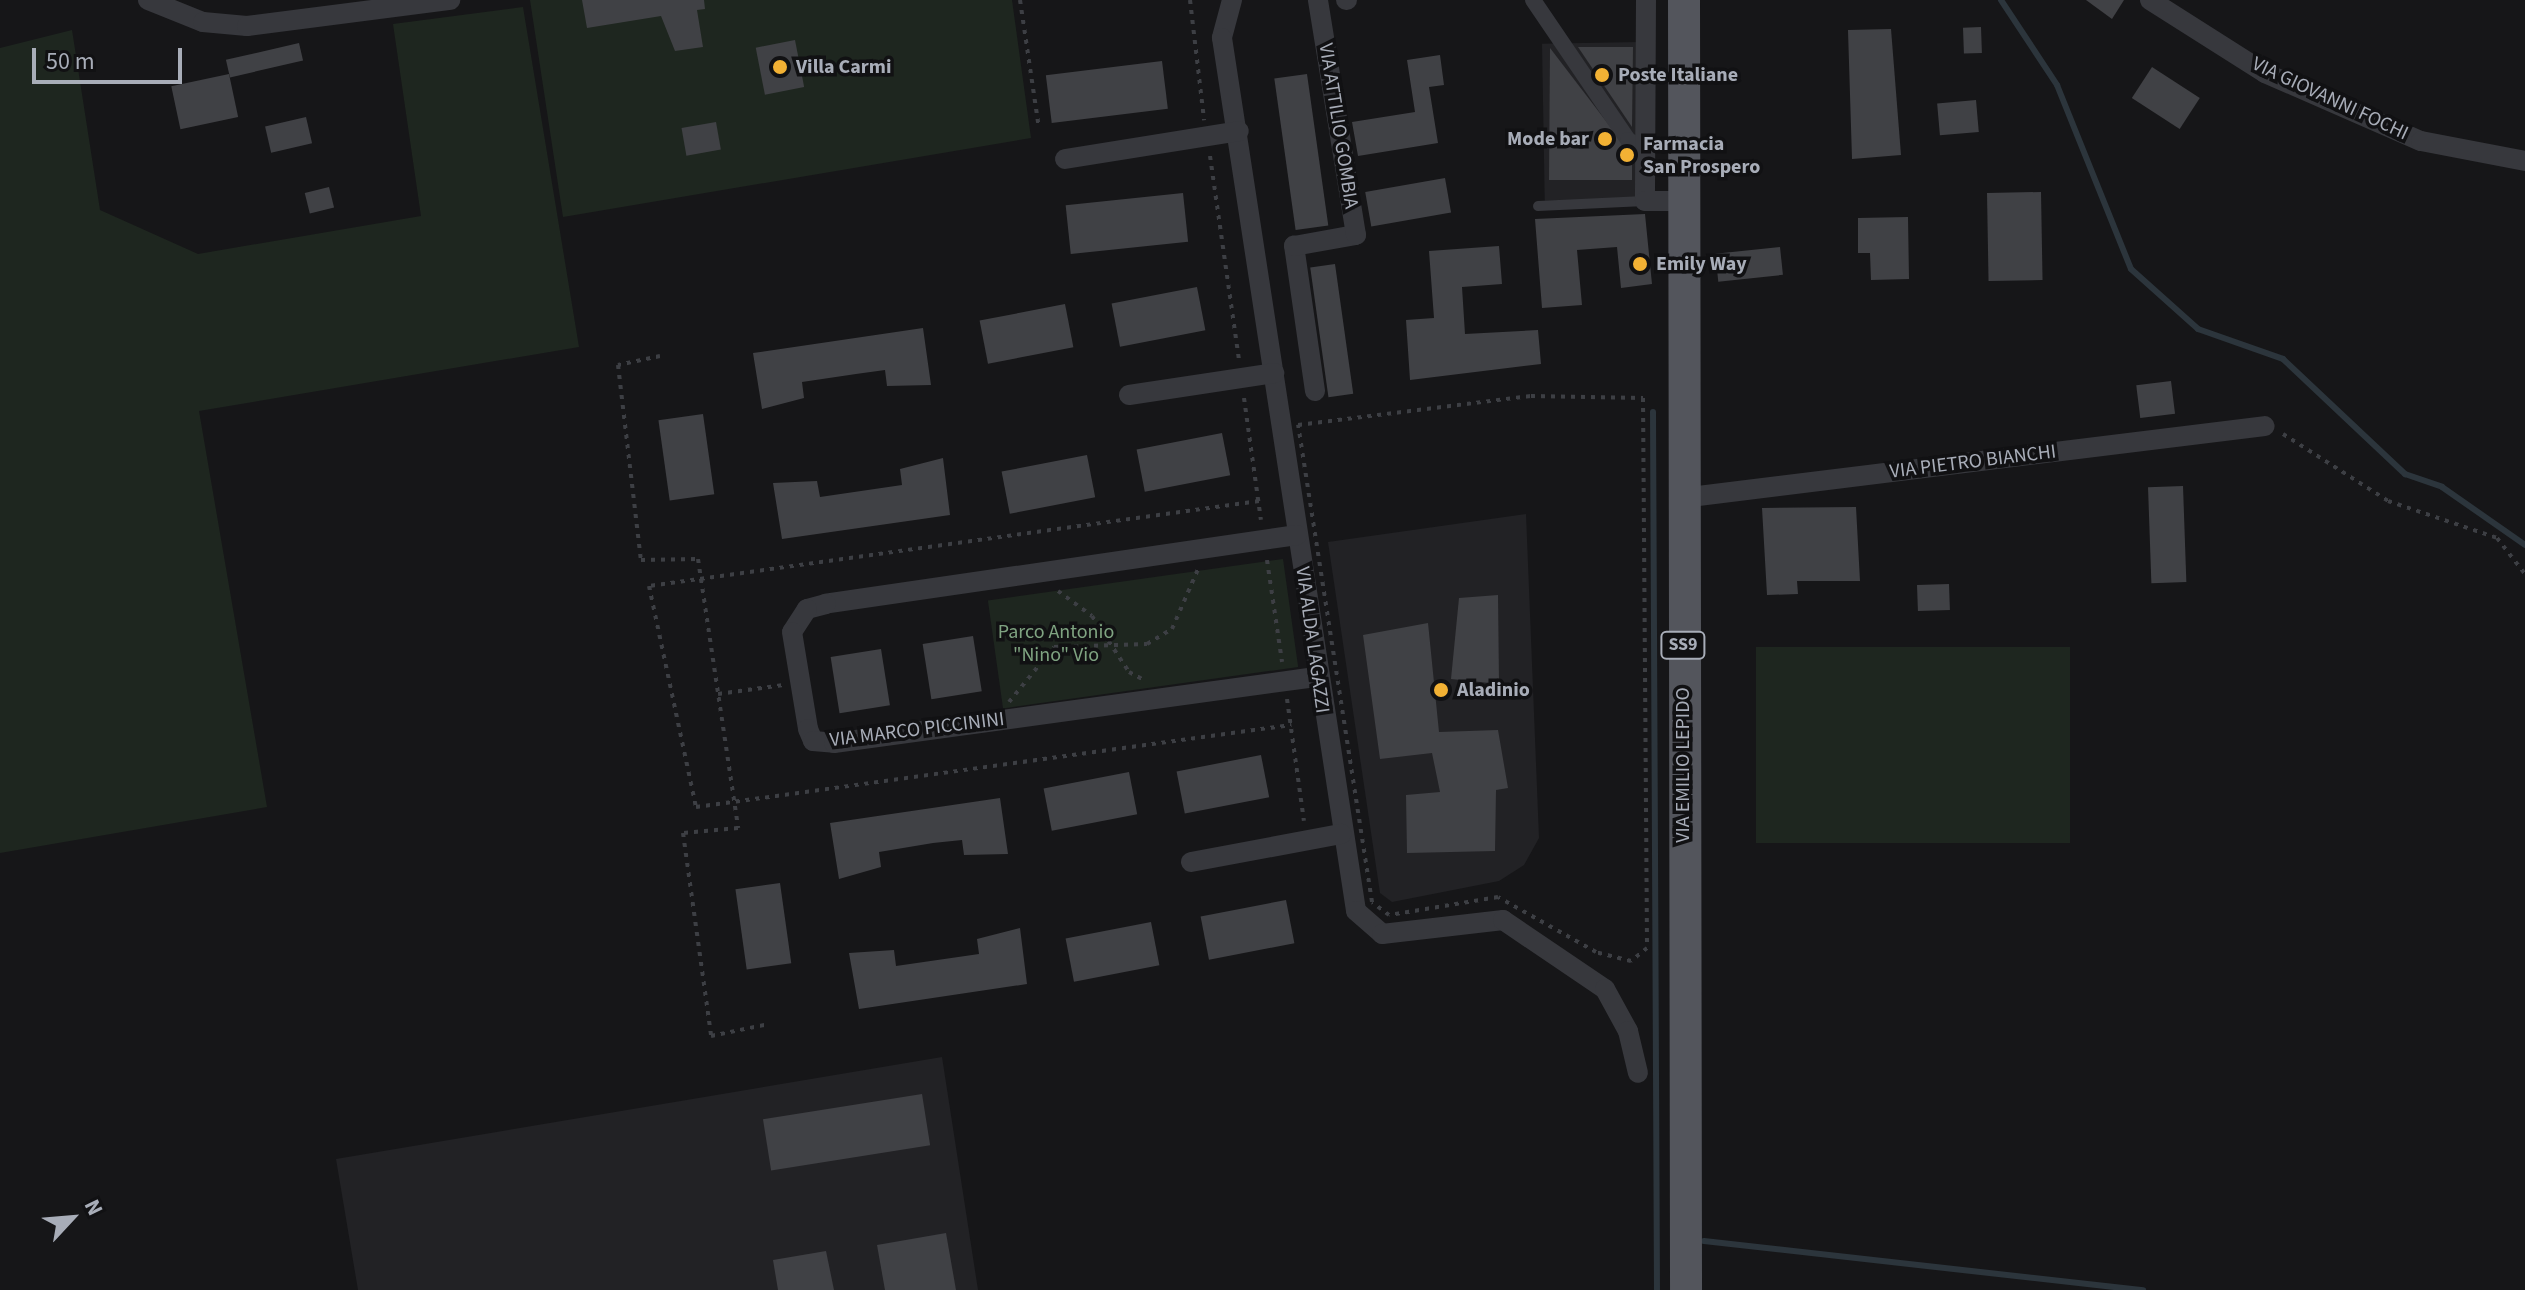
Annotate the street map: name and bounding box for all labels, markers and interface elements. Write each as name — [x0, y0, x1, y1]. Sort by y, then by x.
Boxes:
scale bar — [36, 32, 186, 82]
street label: VIA ATTILIO GOMBIA — [1313, 42, 1363, 210]
text: 50 m — [46, 44, 95, 79]
street label: VIA GIOVANNI FOCHI — [2248, 52, 2412, 146]
place label: Villa Carmi — [796, 55, 891, 79]
marker: Villa Carmi — [771, 58, 789, 76]
place label: Poste Italiane — [1618, 63, 1738, 87]
marker: Poste Italiane — [1593, 66, 1611, 84]
place label: Mode bar — [1507, 127, 1589, 151]
marker: Mode bar — [1596, 130, 1614, 148]
place label: Farmacia San Prospero — [1643, 132, 1760, 179]
marker: Farmacia San Prospero — [1618, 146, 1636, 164]
place label: Emily Way — [1656, 252, 1747, 276]
marker: Emily Way — [1631, 255, 1649, 273]
street label: VIA PIETRO BIANCHI — [1888, 440, 2058, 484]
street label: VIA ALDA LAGAZZI — [1290, 565, 1334, 715]
park label: Parco Antonio "Nino" Vio — [998, 621, 1114, 668]
road number: SS9 — [1659, 631, 1707, 659]
place label: Aladinio — [1457, 678, 1530, 702]
marker: Aladinio — [1432, 681, 1450, 699]
street label: VIA EMILIO LEPIDO — [1671, 687, 1695, 843]
street label: VIA MARCO PICCININI — [828, 707, 1006, 753]
north arrow — [32, 1178, 112, 1258]
text: N — [76, 1194, 111, 1221]

